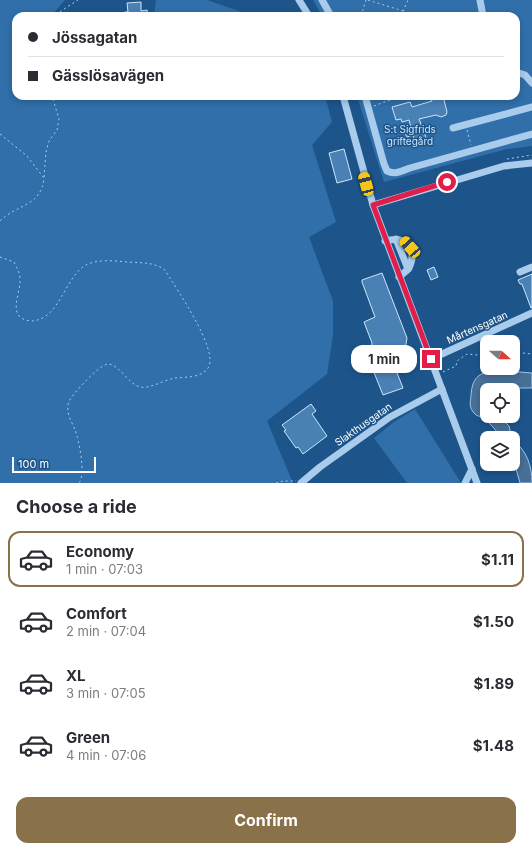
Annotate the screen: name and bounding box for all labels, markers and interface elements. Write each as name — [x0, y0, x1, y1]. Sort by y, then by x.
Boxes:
text: Jössagatan — [52, 28, 137, 47]
text: Gässlösavägen — [52, 66, 164, 85]
park label: S:t Sigfrids griftegård — [384, 123, 436, 147]
car — [357, 171, 375, 197]
route start — [438, 173, 456, 191]
car — [398, 234, 422, 260]
street label: Mårtensgatan — [445, 308, 509, 346]
north arrow — [480, 335, 520, 375]
map controls — [480, 335, 520, 471]
callout: 1 min — [351, 345, 417, 373]
route end — [422, 350, 440, 368]
text: 1 min — [368, 351, 400, 367]
button: locate — [480, 383, 520, 423]
street label: Slakthusgatan — [332, 400, 394, 448]
button: layers — [480, 431, 520, 471]
scale bar — [12, 455, 96, 474]
text: 100 m — [18, 457, 49, 471]
text: Choose a ride — [16, 496, 137, 517]
icon: car — [18, 541, 54, 577]
text: Economy — [66, 542, 134, 561]
text: $1.11 — [481, 550, 514, 569]
text: 1 min · 07:03 — [66, 561, 143, 577]
icon: car — [18, 603, 54, 639]
text: Comfort — [66, 604, 127, 623]
text: $1.50 — [473, 612, 514, 631]
text: 2 min · 07:04 — [66, 623, 146, 639]
icon: car — [18, 665, 54, 701]
text: XL — [66, 666, 86, 685]
text: $1.89 — [474, 674, 514, 693]
text: 3 min · 07:05 — [66, 685, 146, 701]
icon: car — [18, 727, 54, 763]
text: Green — [66, 728, 110, 747]
text: $1.48 — [473, 736, 514, 755]
text: 4 min · 07:06 — [66, 747, 146, 763]
button: Confirm — [16, 797, 516, 843]

